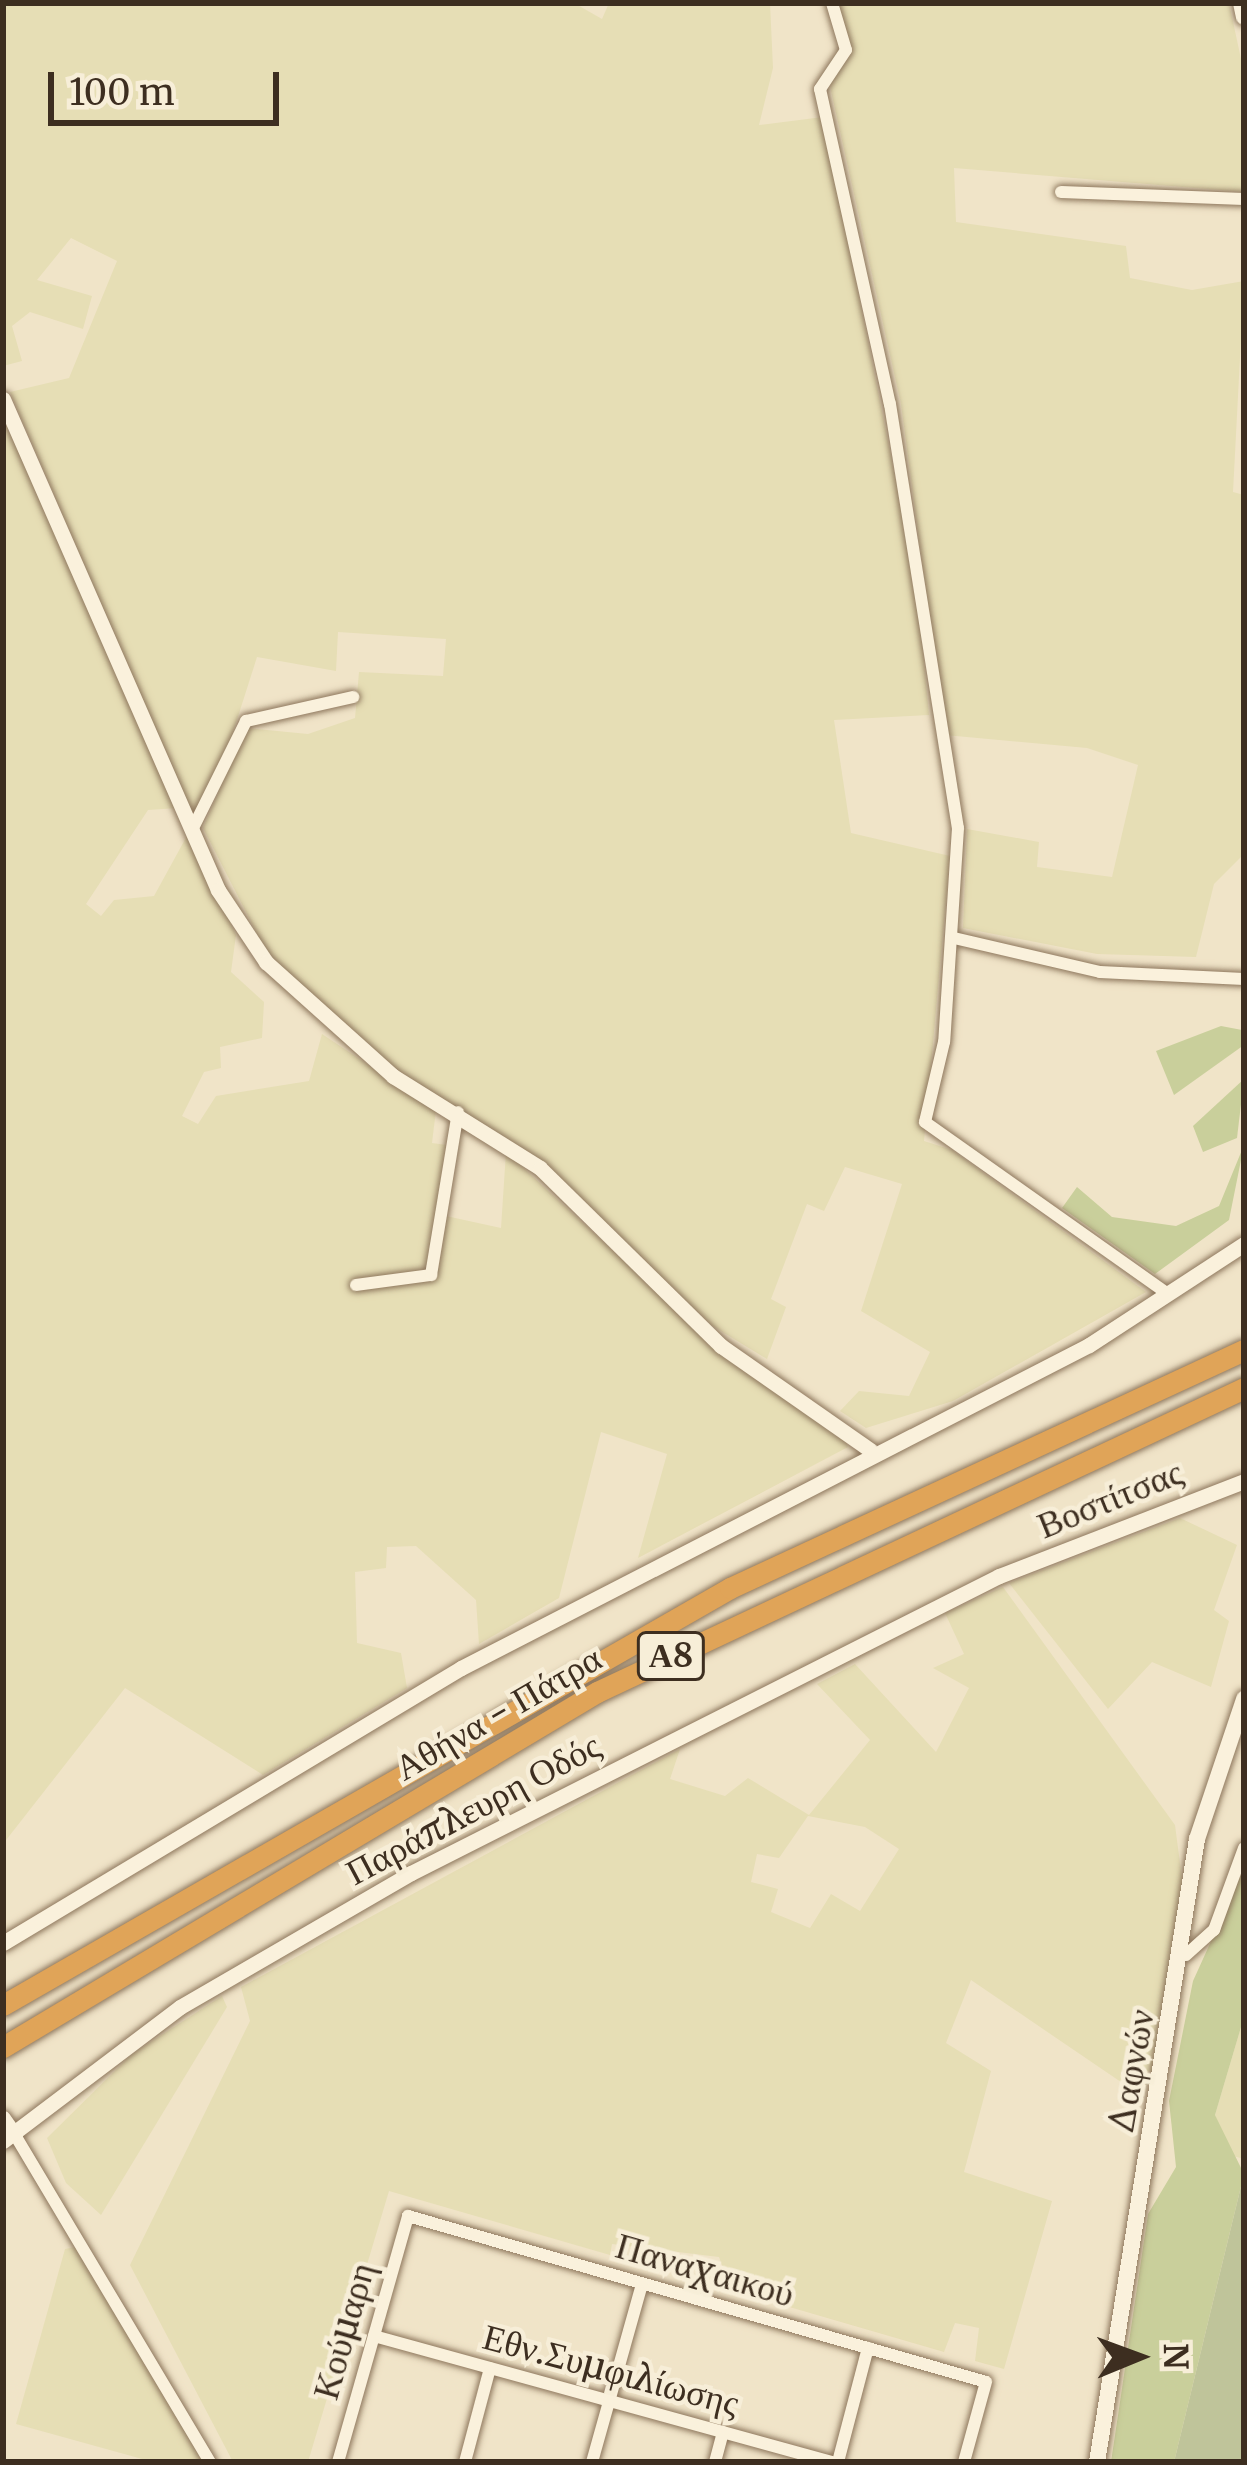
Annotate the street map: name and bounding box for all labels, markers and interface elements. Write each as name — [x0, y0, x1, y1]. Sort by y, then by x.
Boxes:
scale bar — [54, 48, 285, 122]
text: 100 m — [69, 70, 175, 115]
street label: Βοστίτσας — [1031, 1450, 1189, 1548]
road number: Α8 — [635, 1629, 707, 1683]
street label: Αθήνα - Πάτρα — [387, 1636, 609, 1790]
street label: Παράπλευρη Οδός — [339, 1724, 607, 1894]
street label: Δαφνών — [1099, 2006, 1163, 2138]
street label: Παναχαικού — [611, 2224, 799, 2316]
street label: Κούμαρη — [304, 2258, 384, 2404]
north arrow — [1079, 2297, 1199, 2417]
street label: Εθν.Συμφιλίωσης — [478, 2315, 744, 2425]
text: N — [1155, 2343, 1196, 2370]

